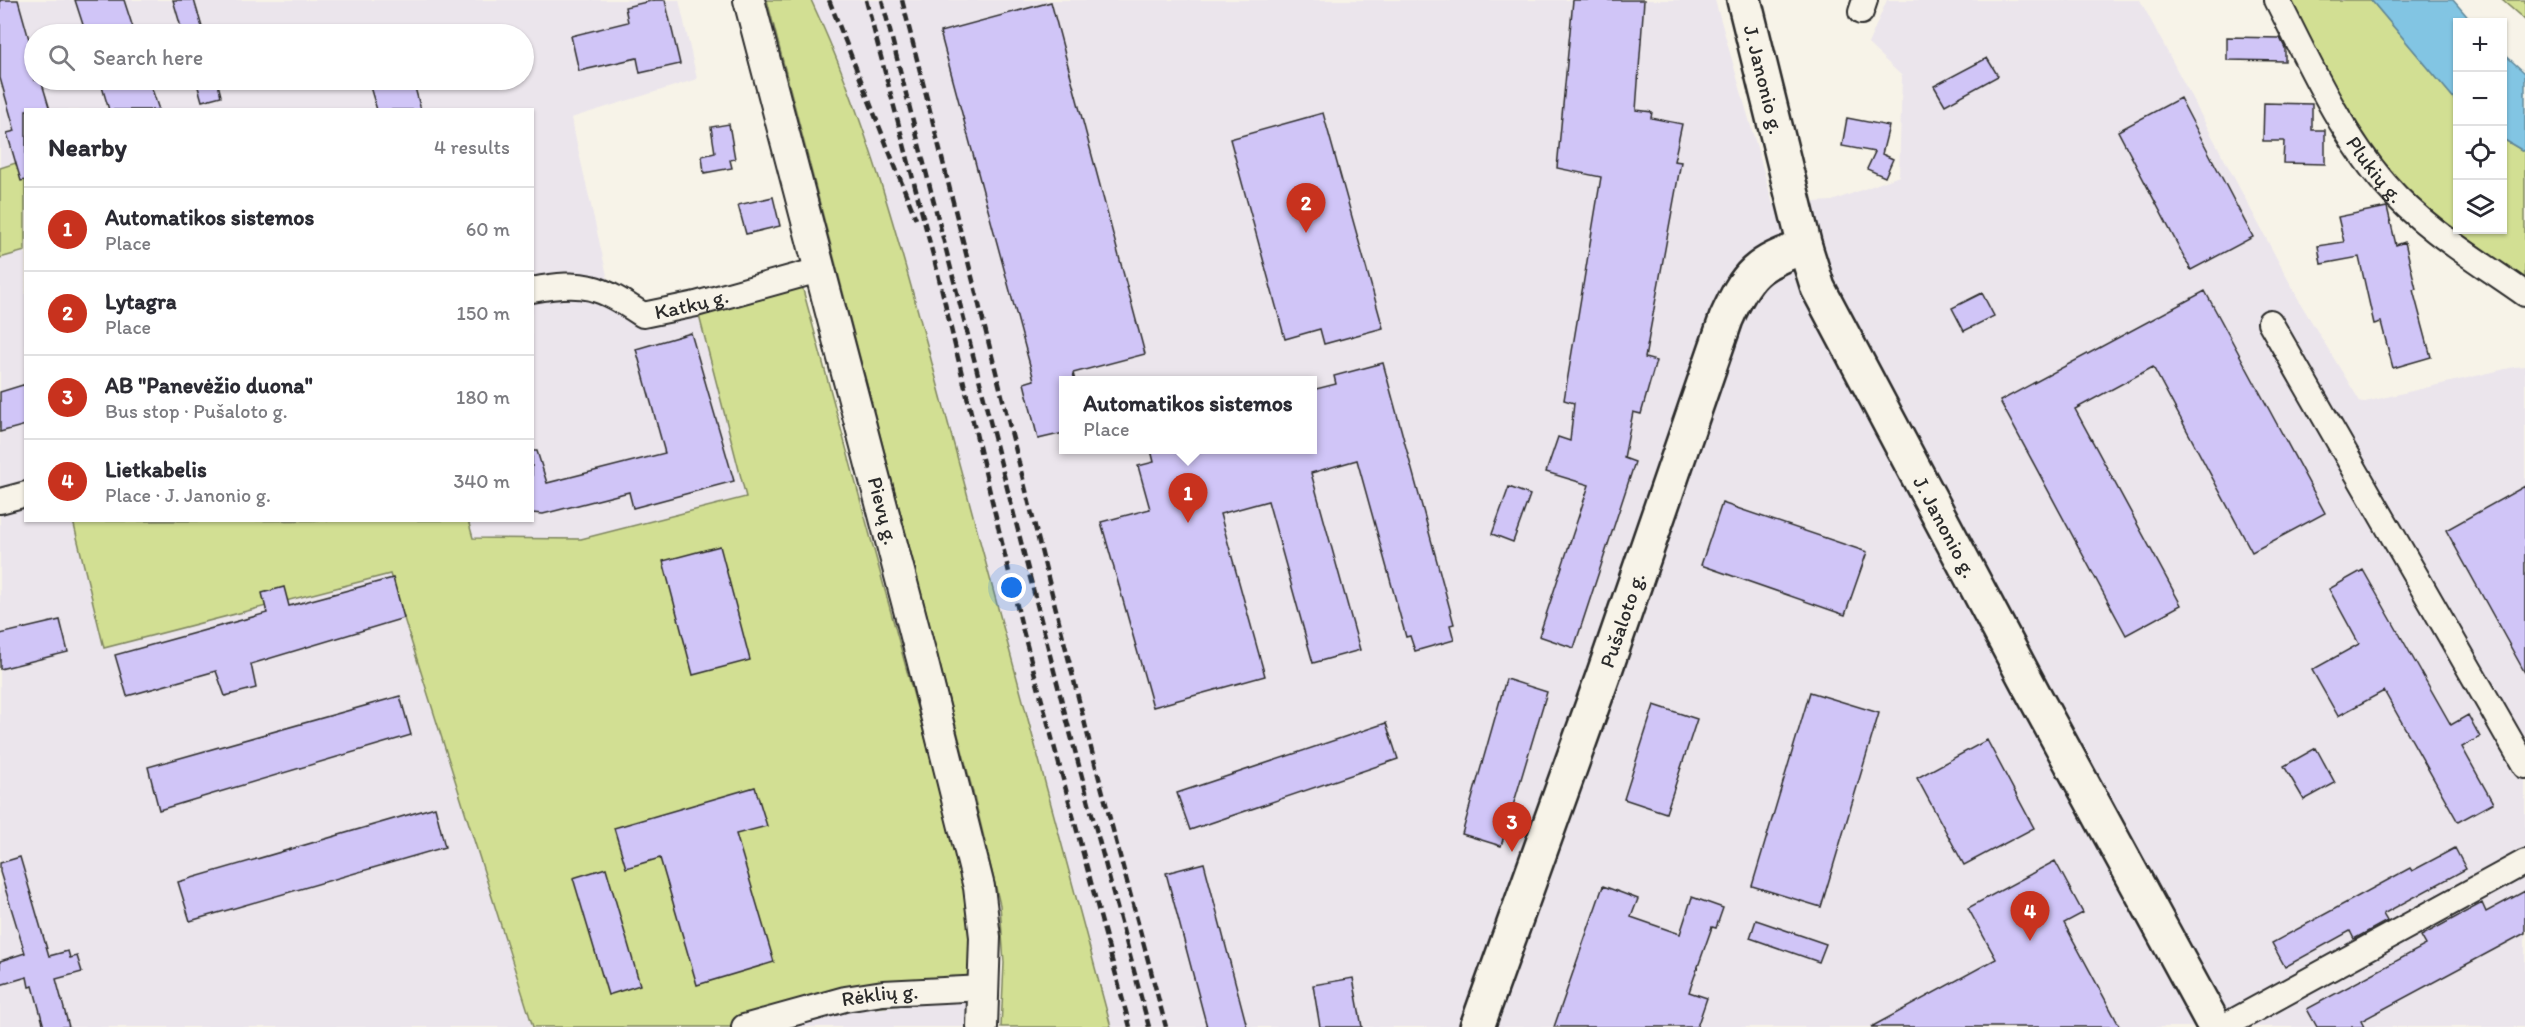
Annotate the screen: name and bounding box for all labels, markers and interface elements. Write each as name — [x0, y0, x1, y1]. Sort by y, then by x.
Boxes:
map controls — [2453, 18, 2507, 234]
button: + — [2453, 18, 2507, 72]
street label: J. Janonio g. — [1739, 22, 1790, 137]
search box — [24, 24, 534, 90]
icon: search — [45, 41, 78, 74]
text: Search here — [93, 44, 203, 71]
button: − — [2453, 72, 2507, 126]
button: locate — [2453, 126, 2507, 180]
text: Nearby — [48, 131, 127, 163]
street label: Plukių g. — [2341, 131, 2409, 208]
text: 4 results — [434, 135, 510, 159]
button: layers — [2453, 180, 2507, 234]
pin: 2 — [1286, 184, 1326, 233]
text: Automatikos sistemos — [105, 204, 314, 231]
text: 1 — [63, 217, 72, 241]
text: 60 m — [466, 217, 510, 241]
text: Place — [105, 231, 151, 255]
street label: Katkų g. — [652, 283, 731, 324]
text: Lytagra — [105, 288, 177, 315]
text: 2 — [62, 301, 73, 325]
text: 150 m — [457, 301, 510, 325]
text: Place — [105, 315, 151, 339]
text: AB "Panevėžio duona" — [105, 372, 313, 399]
popup — [1059, 376, 1317, 454]
text: 3 — [62, 385, 73, 409]
text: 180 m — [456, 385, 510, 409]
text: Automatikos sistemos — [1083, 390, 1293, 417]
text: Bus stop · Pušaloto g. — [105, 399, 288, 423]
text: Place — [1083, 417, 1129, 441]
text: Lietkabelis — [105, 456, 207, 483]
text: 4 — [61, 469, 74, 493]
text: 340 m — [453, 469, 510, 493]
street label: J. Janonio g. — [1908, 472, 1982, 582]
street label: Pievų g. — [863, 474, 904, 547]
pin: 1 — [1168, 474, 1208, 523]
text: Place · J. Janonio g. — [105, 483, 271, 507]
street label: Pušaloto g. — [1594, 569, 1650, 671]
your location — [997, 573, 1026, 602]
pin: 3 — [1492, 802, 1532, 852]
pin: 4 — [2010, 892, 2050, 941]
street label: Rėklių g. — [840, 978, 919, 1011]

